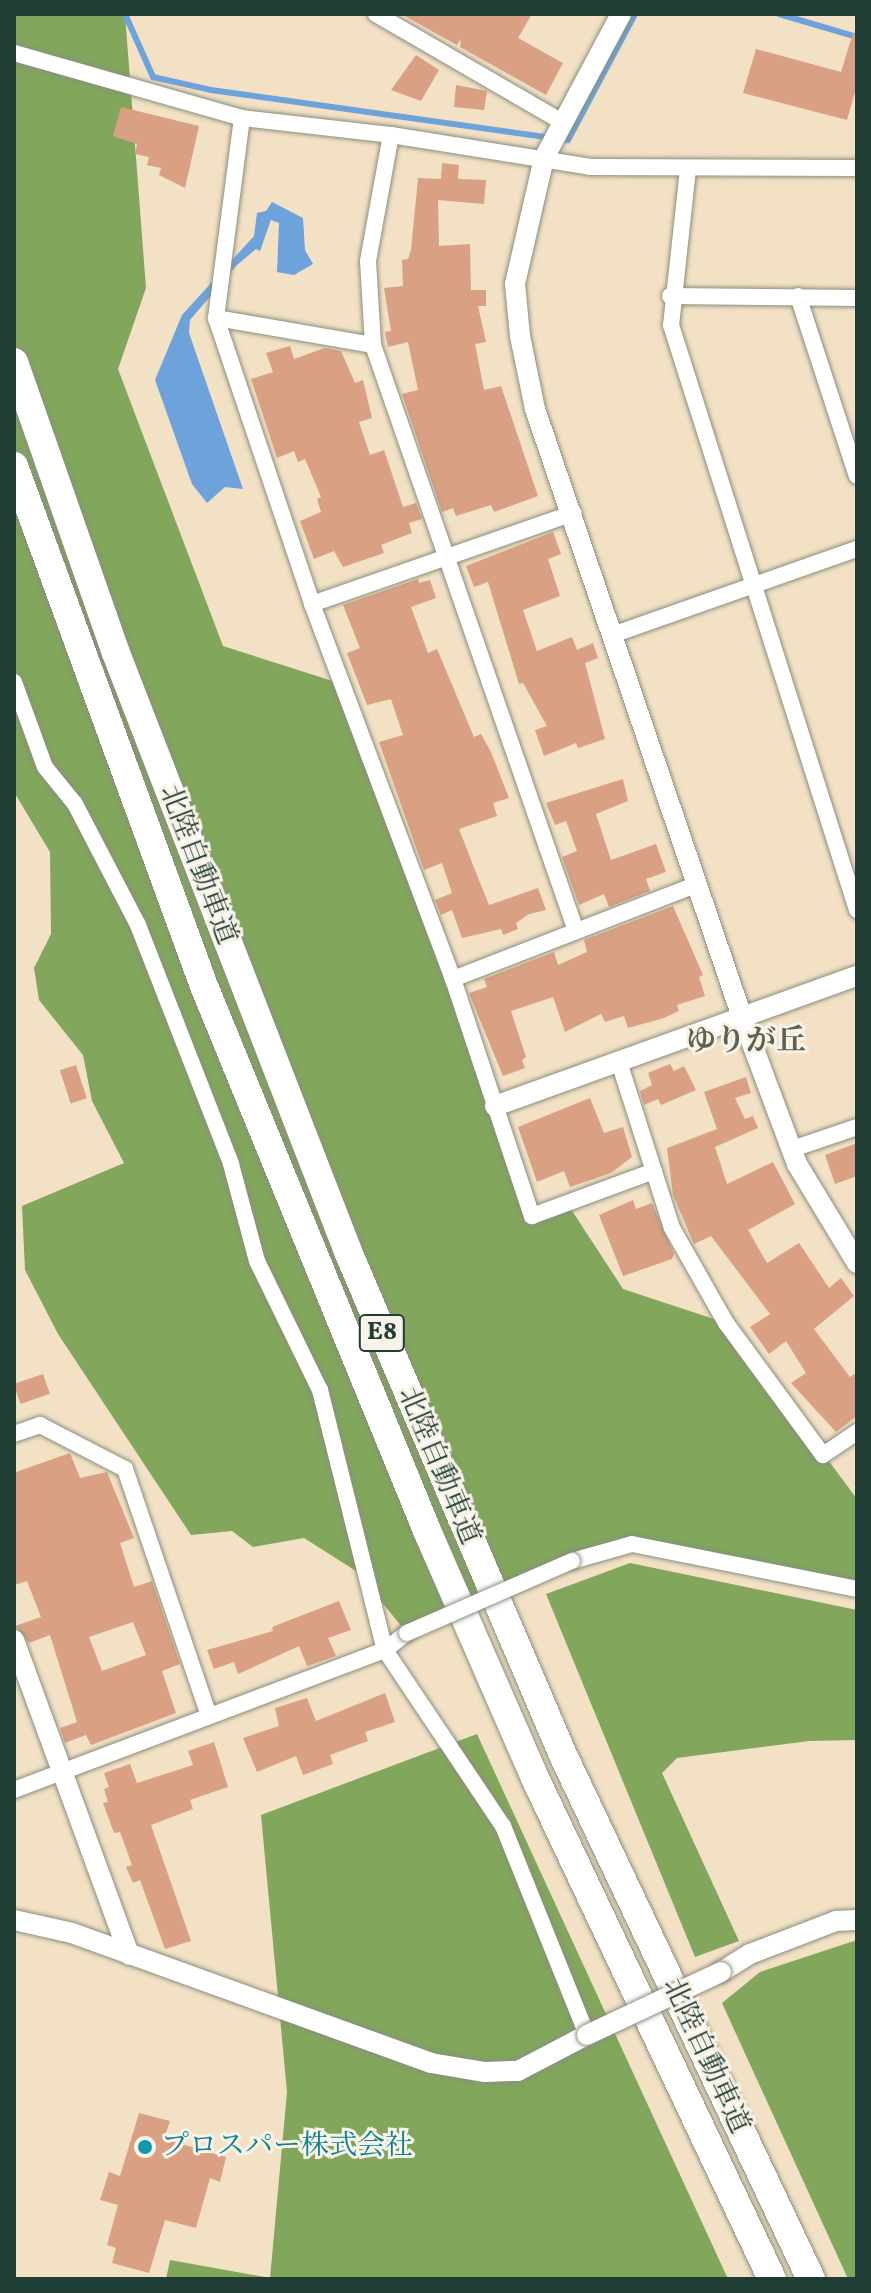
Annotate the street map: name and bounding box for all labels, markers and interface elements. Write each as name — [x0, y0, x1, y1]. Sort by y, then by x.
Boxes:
street label: 北陸自動車道 — [151, 781, 243, 949]
district label: ゆりが丘 — [686, 1024, 806, 1060]
road number: E8 — [358, 1311, 406, 1355]
street label: 北陸自動車道 — [390, 1382, 486, 1550]
street label: 北陸自動車道 — [654, 1973, 756, 2139]
place label: プロスパー株式会社 — [161, 2130, 413, 2164]
marker: プロスパー株式会社 — [136, 2138, 154, 2156]

